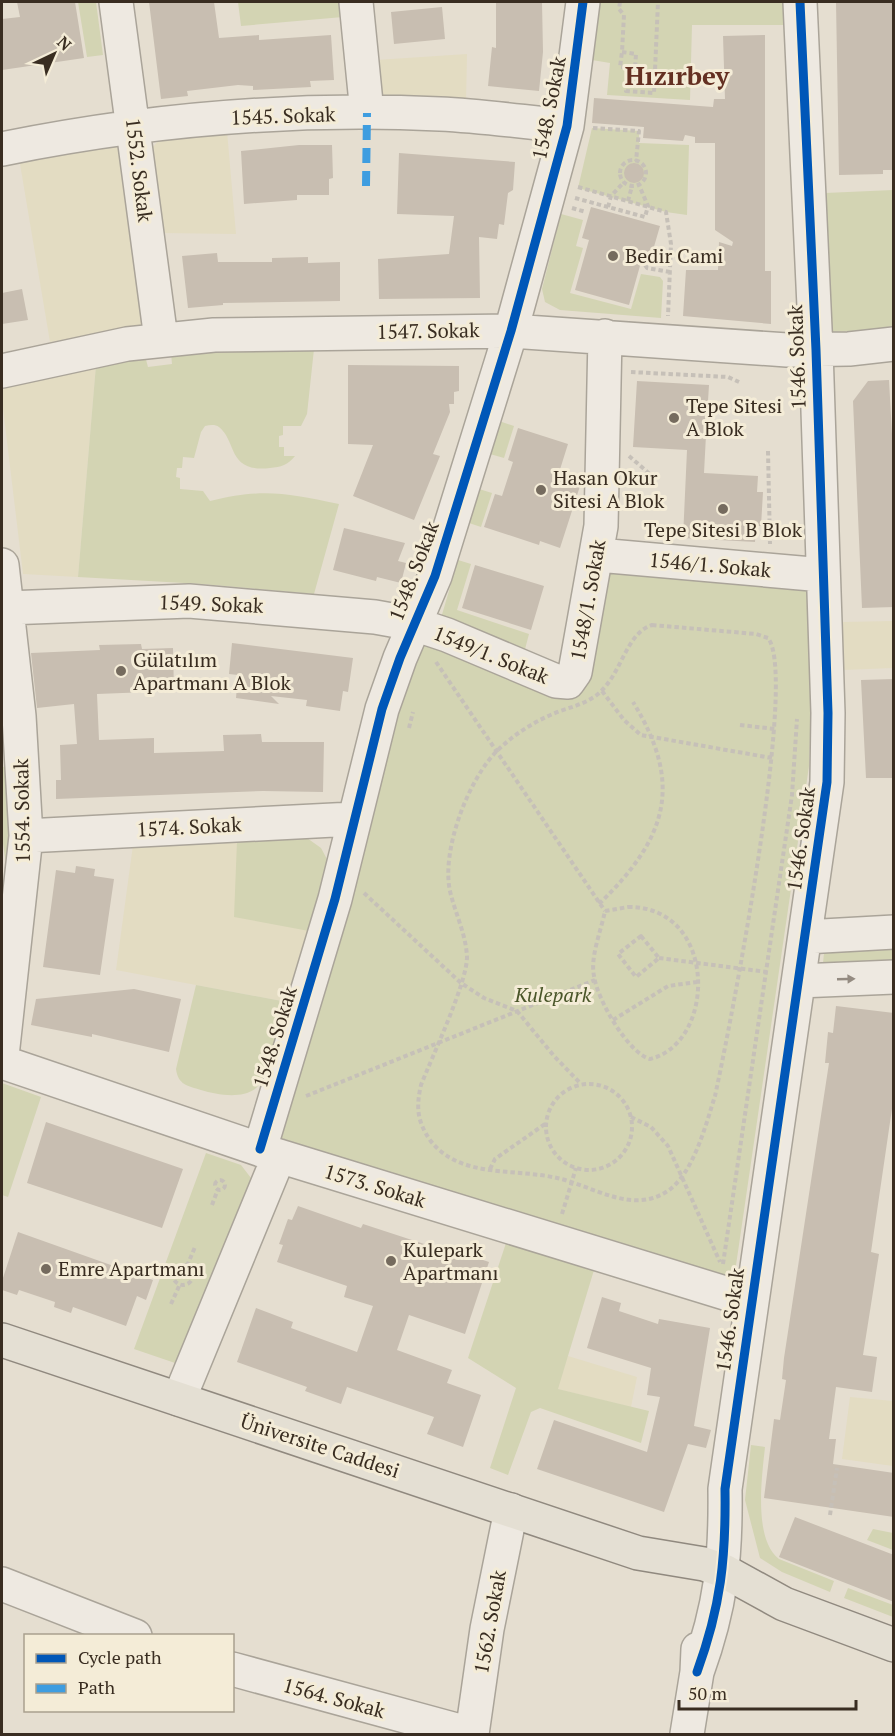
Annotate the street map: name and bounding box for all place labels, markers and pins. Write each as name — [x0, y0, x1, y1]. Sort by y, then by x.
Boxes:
place label: Bedir Cami — [625, 242, 723, 269]
marker: Bedir Cami — [606, 249, 620, 263]
place label: Tepe Sitesi A Blok — [686, 392, 782, 442]
marker: Tepe Sitesi A Blok — [667, 411, 681, 425]
place label: Hasan Okur Sitesi A Blok — [553, 464, 665, 514]
marker: Hasan Okur Sitesi A Blok — [534, 483, 548, 497]
marker: Tepe Sitesi B Blok — [716, 502, 730, 516]
place label: Tepe Sitesi B Blok — [644, 516, 803, 543]
place label: Gülatılım Apartmanı A Blok — [133, 646, 291, 696]
marker: Gülatılım Apartmanı A Blok — [114, 664, 128, 678]
place label: Kulepark Apartmanı — [403, 1236, 498, 1286]
marker: Kulepark Apartmanı — [384, 1254, 398, 1268]
place label: Emre Apartmanı — [58, 1255, 205, 1282]
marker: Emre Apartmanı — [39, 1262, 53, 1276]

